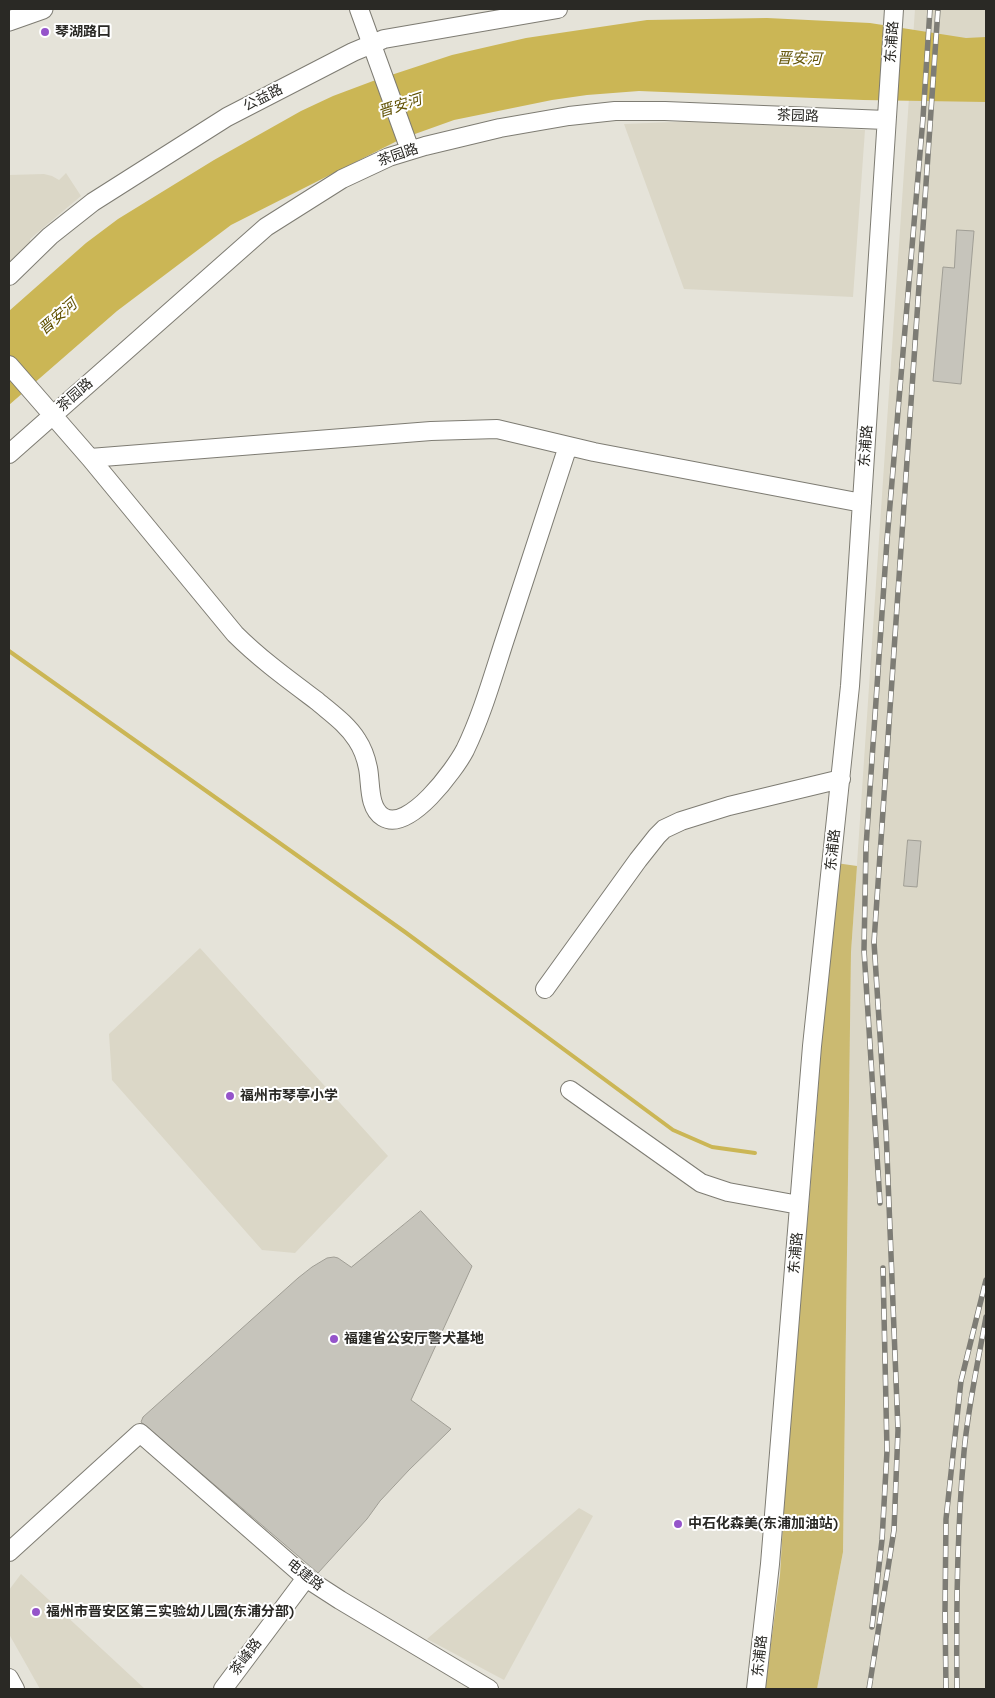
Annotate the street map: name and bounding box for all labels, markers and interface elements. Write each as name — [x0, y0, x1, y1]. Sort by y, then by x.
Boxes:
street label: 东浦路 — [882, 20, 902, 64]
place label: 琴湖路口 — [55, 24, 111, 40]
marker: 琴湖路口 — [39, 26, 51, 38]
water label: 晋安河 — [776, 50, 822, 68]
street label: 公益路 — [240, 81, 286, 115]
water label: 晋安河 — [376, 90, 424, 122]
street label: 茶园路 — [777, 107, 819, 125]
street label: 茶园路 — [375, 140, 421, 170]
water label: 晋安河 — [35, 295, 81, 339]
street label: 茶园路 — [54, 375, 96, 415]
street label: 东浦路 — [856, 424, 876, 468]
street label: 东浦路 — [822, 828, 844, 872]
place label: 福州市琴亭小学 — [240, 1088, 338, 1104]
marker: 福州市琴亭小学 — [224, 1090, 236, 1102]
street label: 东浦路 — [786, 1231, 806, 1275]
place label: 福建省公安厅警犬基地 — [344, 1331, 484, 1347]
marker: 福建省公安厅警犬基地 — [328, 1333, 340, 1345]
place label: 中石化森美(东浦加油站) — [688, 1516, 838, 1532]
marker: 中石化森美(东浦加油站) — [672, 1518, 684, 1530]
street label: 电建路 — [283, 1555, 327, 1595]
place label: 福州市晋安区第三实验幼儿园(东浦分部) — [46, 1604, 294, 1620]
marker: 福州市晋安区第三实验幼儿园(东浦分部) — [30, 1606, 42, 1618]
street label: 东浦路 — [749, 1634, 771, 1678]
street label: 茶峰路 — [227, 1635, 265, 1679]

